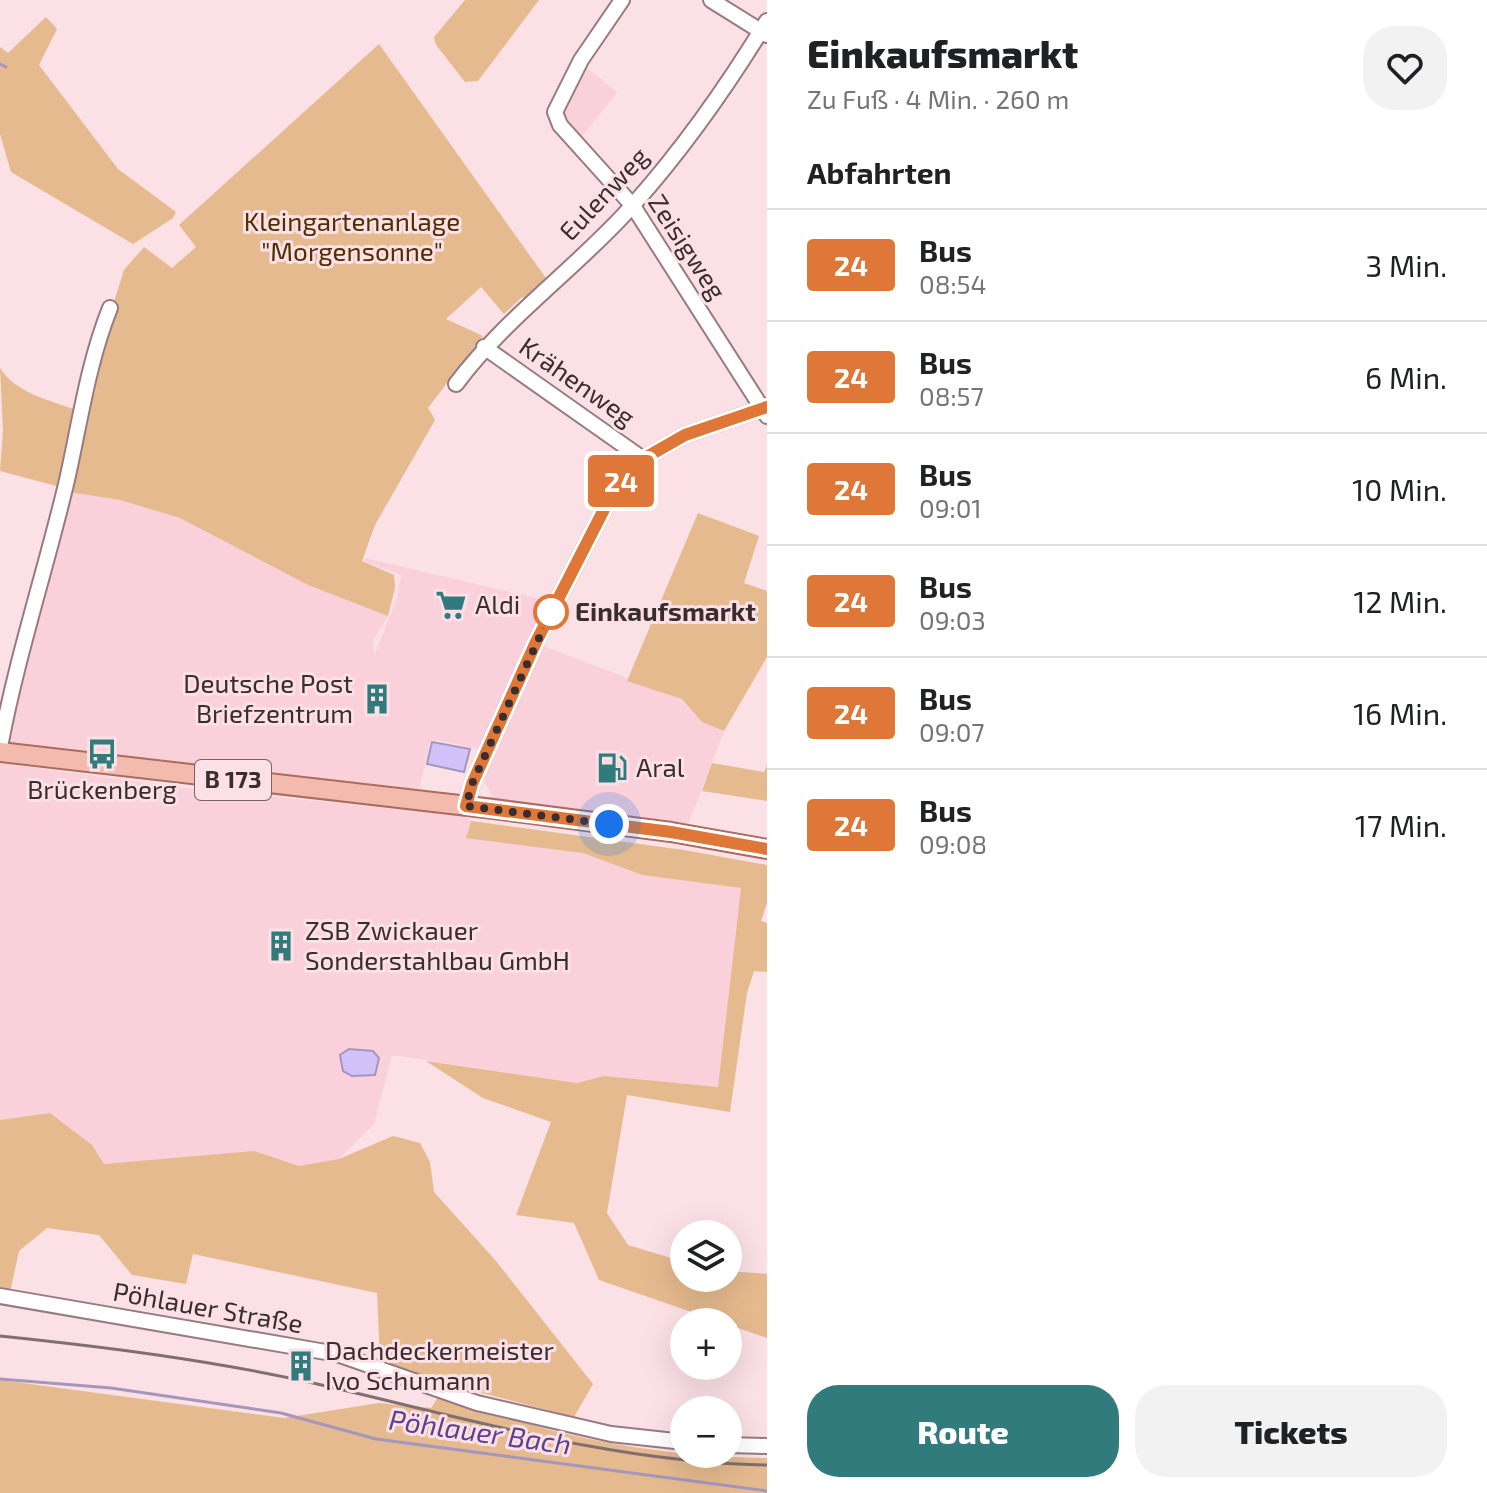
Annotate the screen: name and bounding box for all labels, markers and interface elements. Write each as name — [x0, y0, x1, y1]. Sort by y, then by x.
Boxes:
button: heart — [1363, 26, 1447, 110]
text: Einkaufsmarkt — [807, 30, 1078, 76]
text: Zu Fuß · 4 Min. · 260 m — [807, 83, 1069, 114]
street label: Eulenweg — [552, 140, 654, 246]
text: Abfahrten — [807, 154, 952, 190]
street label: Zeisigweg — [643, 188, 734, 305]
park label: Kleingartenanlage "Morgensonne" — [244, 205, 460, 266]
text: Bus — [919, 232, 972, 268]
text: 3 Min. — [1366, 247, 1447, 283]
text: 24 — [834, 248, 868, 282]
text: 08:54 — [919, 268, 987, 299]
street label: Krähenweg — [514, 330, 642, 432]
text: Bus — [919, 344, 972, 380]
text: 6 Min. — [1365, 359, 1447, 395]
text: 24 — [834, 360, 868, 394]
text: 08:57 — [919, 380, 984, 411]
line badge: 24 — [585, 455, 657, 507]
text: Bus — [919, 456, 972, 492]
text: 24 — [604, 464, 638, 498]
text: 10 Min. — [1352, 471, 1447, 507]
text: 24 — [834, 472, 868, 506]
text: 09:01 — [919, 492, 982, 523]
text: Bus — [919, 568, 972, 604]
text: 12 Min. — [1353, 583, 1447, 619]
text: 24 — [834, 584, 868, 618]
supermarket icon: Aldi — [434, 588, 468, 622]
place label: Aldi — [475, 588, 520, 619]
marker: Einkaufsmarkt — [534, 595, 568, 629]
place label: Einkaufsmarkt — [575, 595, 756, 626]
text: 09:03 — [919, 604, 986, 635]
place label: Deutsche Post Briefzentrum — [183, 667, 353, 728]
text: Bus — [919, 680, 972, 716]
building icon: Deutsche Post Briefzentrum — [360, 682, 394, 716]
text: 16 Min. — [1353, 695, 1447, 731]
text: 24 — [834, 696, 868, 730]
text: 09:07 — [919, 716, 985, 747]
bus stop icon: Brückenberg — [85, 737, 119, 771]
fuel station icon: Aral — [595, 751, 629, 785]
place label: Aral — [636, 751, 685, 782]
road number: B 173 — [195, 760, 271, 800]
place label: Brückenberg — [27, 773, 177, 804]
text: Bus — [919, 792, 972, 828]
your location — [589, 804, 629, 844]
text: 17 Min. — [1355, 807, 1447, 843]
text: 24 — [834, 808, 868, 842]
text: 09:08 — [919, 828, 987, 859]
place label: ZSB Zwickauer Sonderstahlbau GmbH — [305, 914, 570, 975]
building icon: ZSB Zwickauer Sonderstahlbau GmbH — [264, 929, 298, 963]
map controls — [670, 1220, 742, 1468]
button: layers — [670, 1220, 742, 1292]
street label: Pöhlauer Straße — [111, 1275, 306, 1338]
button: + — [670, 1308, 742, 1380]
place label: Dachdeckermeister Ivo Schumann — [325, 1334, 554, 1395]
building icon: Dachdeckermeister Ivo Schumann — [284, 1349, 318, 1383]
button: Route — [807, 1385, 1119, 1477]
button: Tickets — [1135, 1385, 1447, 1477]
button: − — [670, 1396, 742, 1468]
water label: Pöhlauer Bach — [387, 1401, 573, 1461]

